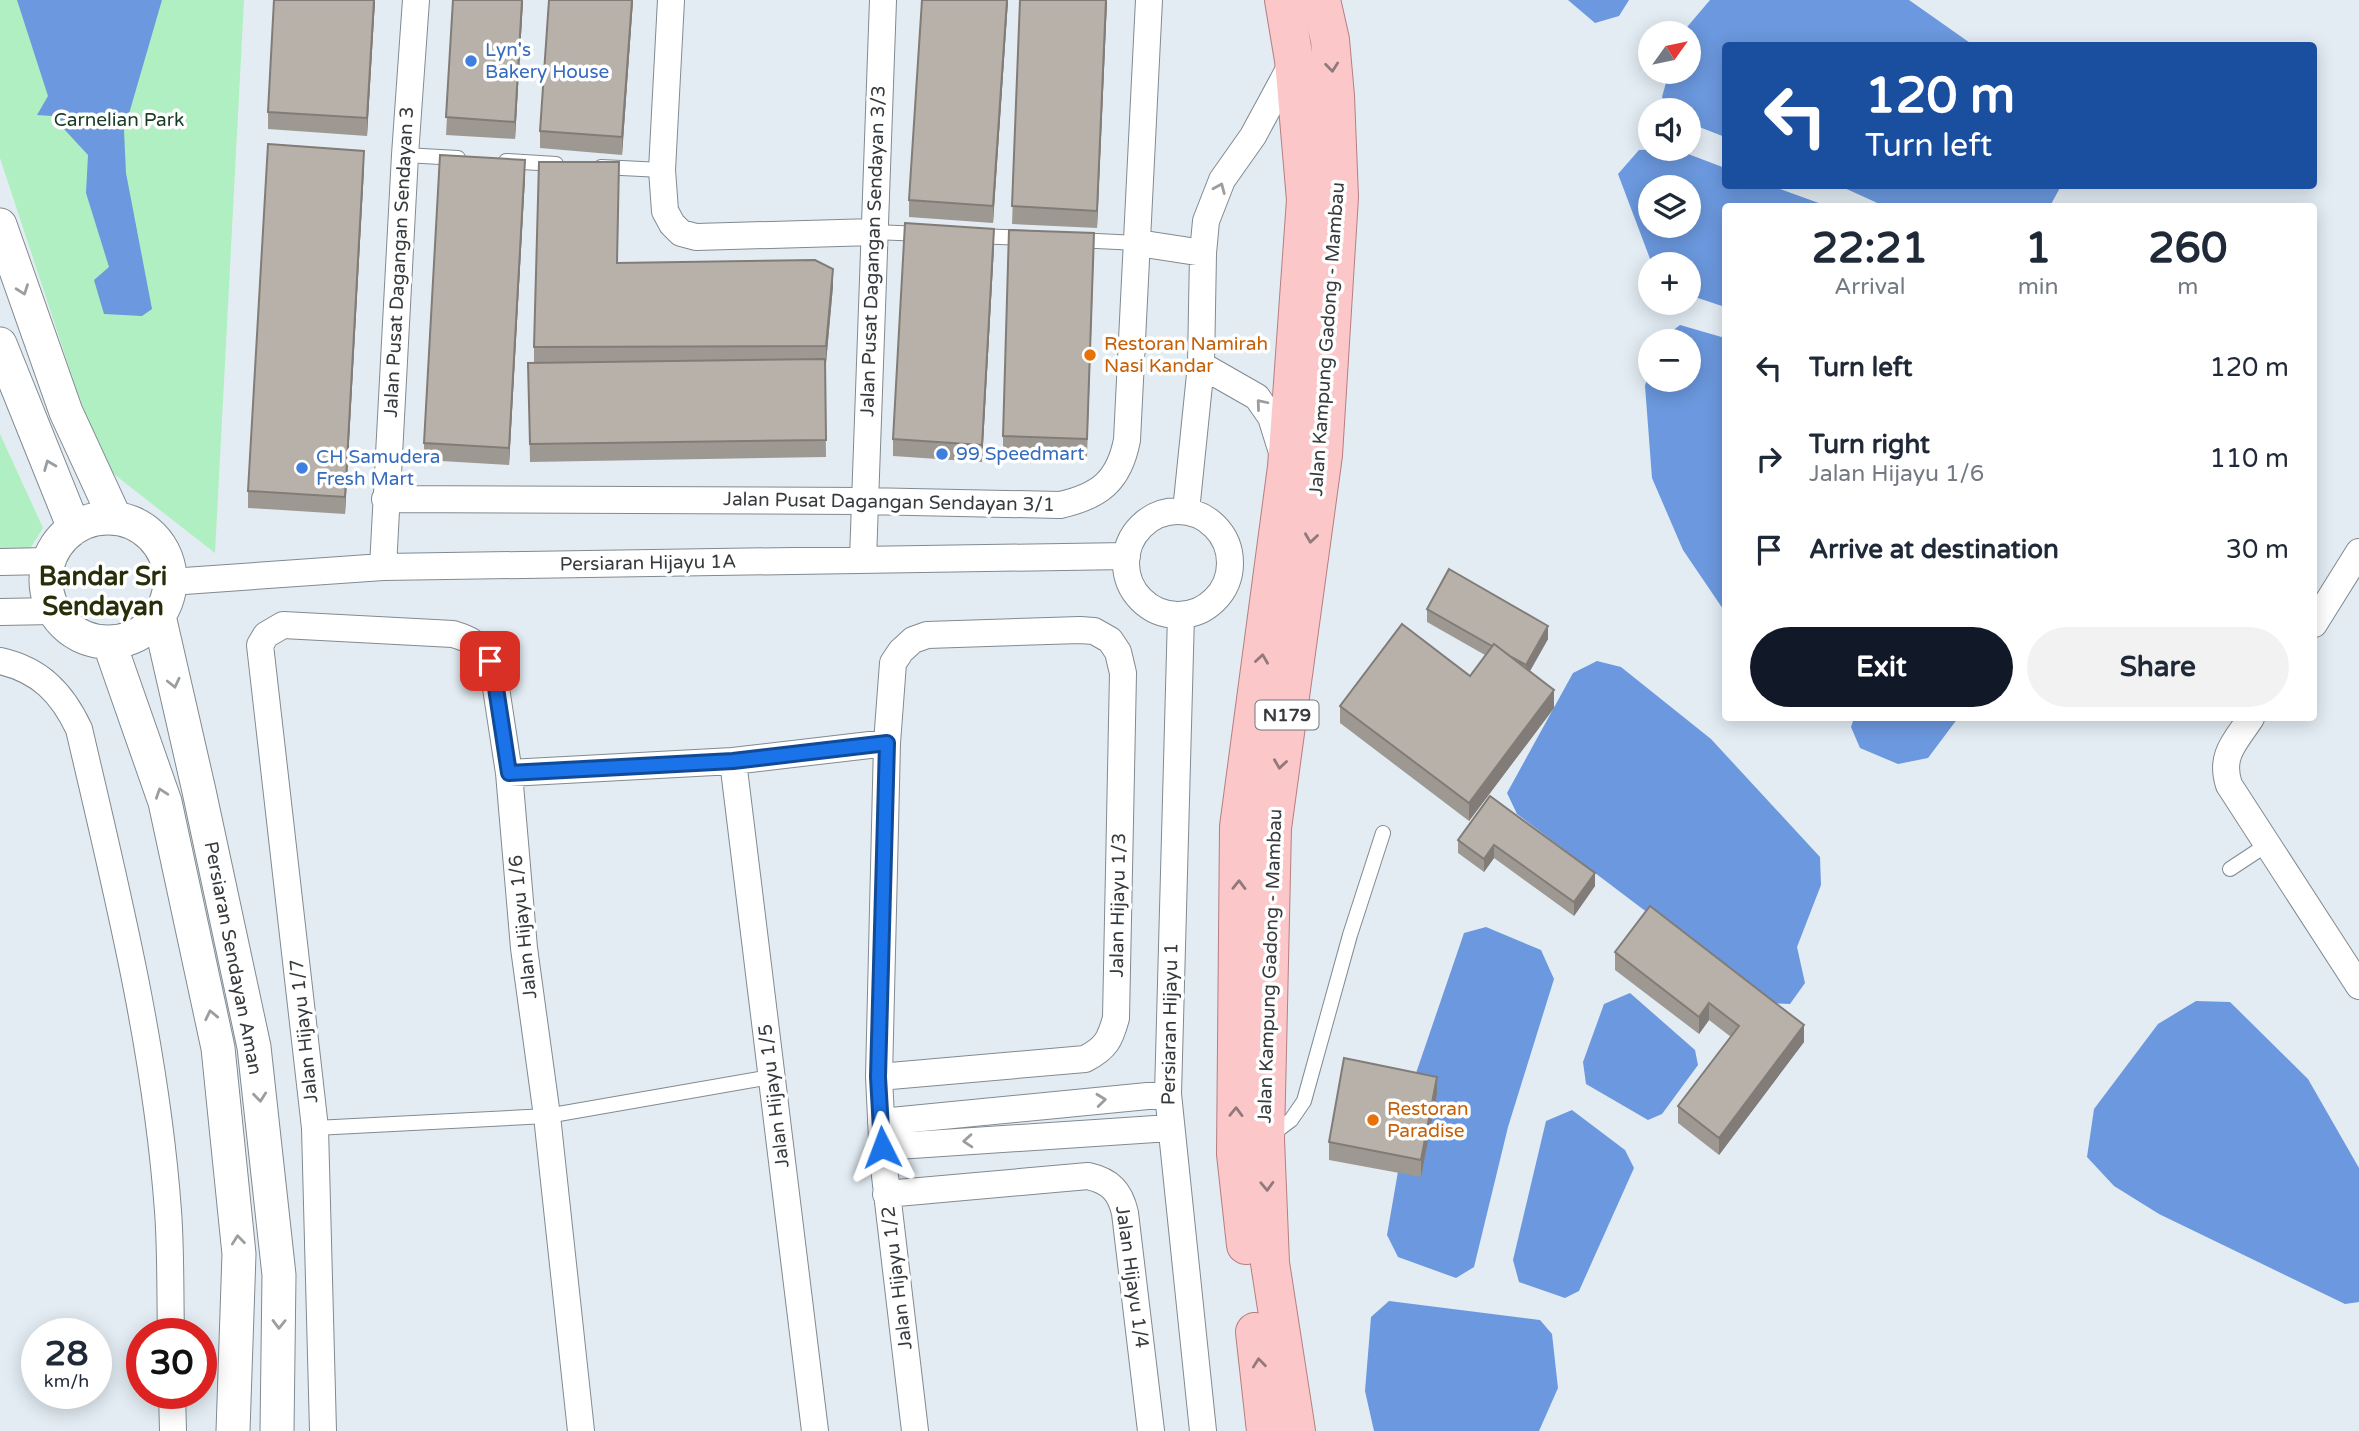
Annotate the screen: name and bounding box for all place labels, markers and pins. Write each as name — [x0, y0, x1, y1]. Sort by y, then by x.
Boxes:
place label: Lyn's Bakery House — [485, 39, 609, 83]
marker: Lyn's Bakery House — [463, 53, 479, 69]
place label: Restoran Namirah Nasi Kandar — [1104, 333, 1268, 377]
marker: Restoran Namirah Nasi Kandar — [1082, 347, 1098, 363]
place label: 99 Speedmart — [956, 443, 1085, 465]
place label: CH Samudera Fresh Mart — [316, 446, 441, 490]
marker: 99 Speedmart — [934, 446, 950, 462]
marker: CH Samudera Fresh Mart — [294, 460, 310, 476]
pin — [460, 631, 520, 691]
place label: Restoran Paradise — [1387, 1098, 1469, 1142]
marker: Restoran Paradise — [1365, 1112, 1381, 1128]

